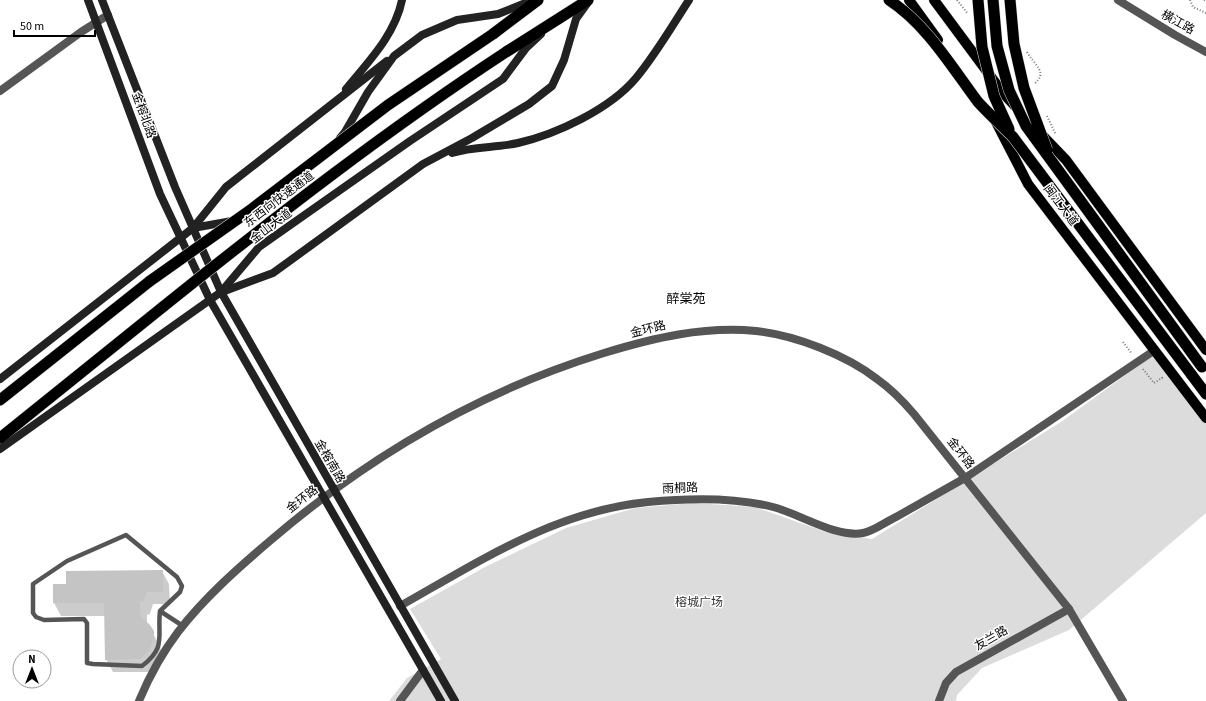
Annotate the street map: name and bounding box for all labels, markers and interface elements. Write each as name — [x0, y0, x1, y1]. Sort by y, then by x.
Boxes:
street label: 横江路 — [1158, 6, 1198, 39]
scale bar — [14, 12, 95, 38]
text: 50 m — [20, 18, 44, 35]
street label: 金榕北路 — [127, 90, 160, 141]
street label: 东西向快速通道 — [241, 167, 318, 231]
street label: 闽江大道 — [1039, 181, 1082, 230]
street label: 金山大道 — [247, 205, 296, 248]
district label: 醉棠苑 — [666, 290, 706, 308]
street label: 金环路 — [629, 317, 668, 342]
street label: 金环路 — [943, 434, 978, 473]
street label: 金榕南路 — [310, 436, 349, 486]
street label: 雨桐路 — [662, 479, 698, 498]
street label: 金环路 — [283, 482, 322, 517]
park label: 榕城广场 — [675, 594, 723, 611]
street label: 友兰路 — [971, 622, 1011, 655]
north arrow — [12, 649, 52, 689]
text: N — [28, 652, 36, 667]

